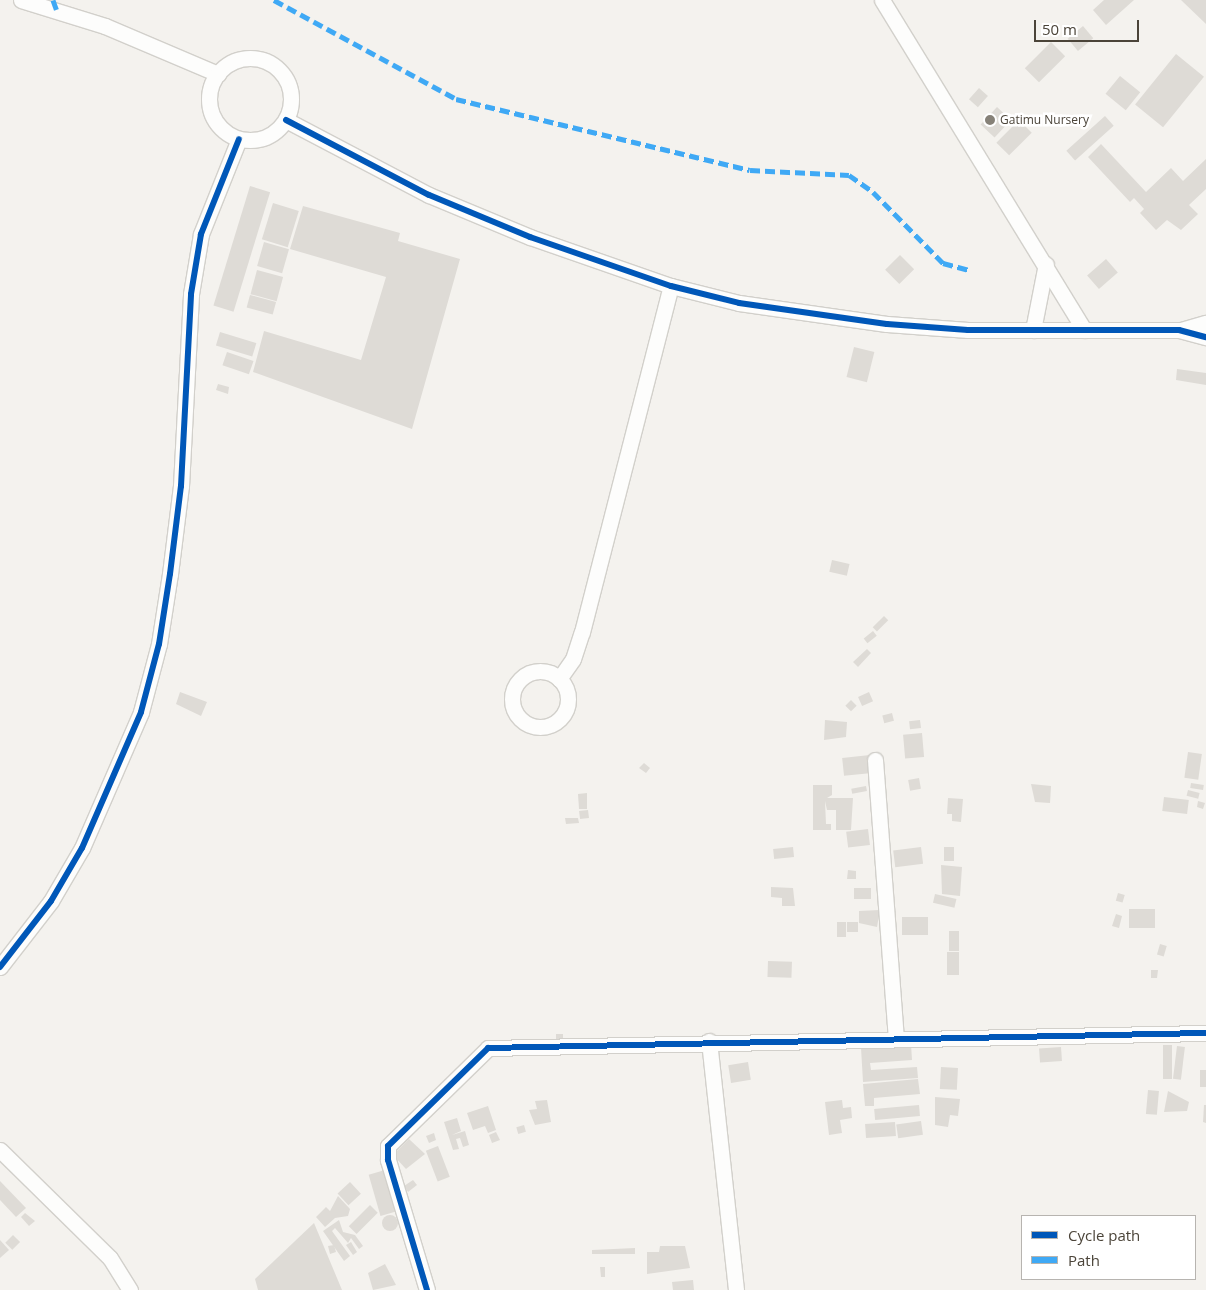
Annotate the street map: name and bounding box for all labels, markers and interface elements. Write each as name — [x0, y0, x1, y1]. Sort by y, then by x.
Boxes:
scale bar — [1036, 10, 1141, 42]
text: 50 m — [1042, 19, 1077, 39]
place label: Gatimu Nursery — [1000, 113, 1089, 127]
marker: Gatimu Nursery — [984, 114, 996, 126]
legend — [1021, 1215, 1196, 1280]
text: Cycle path — [1068, 1225, 1140, 1245]
text: Path — [1068, 1250, 1100, 1270]

